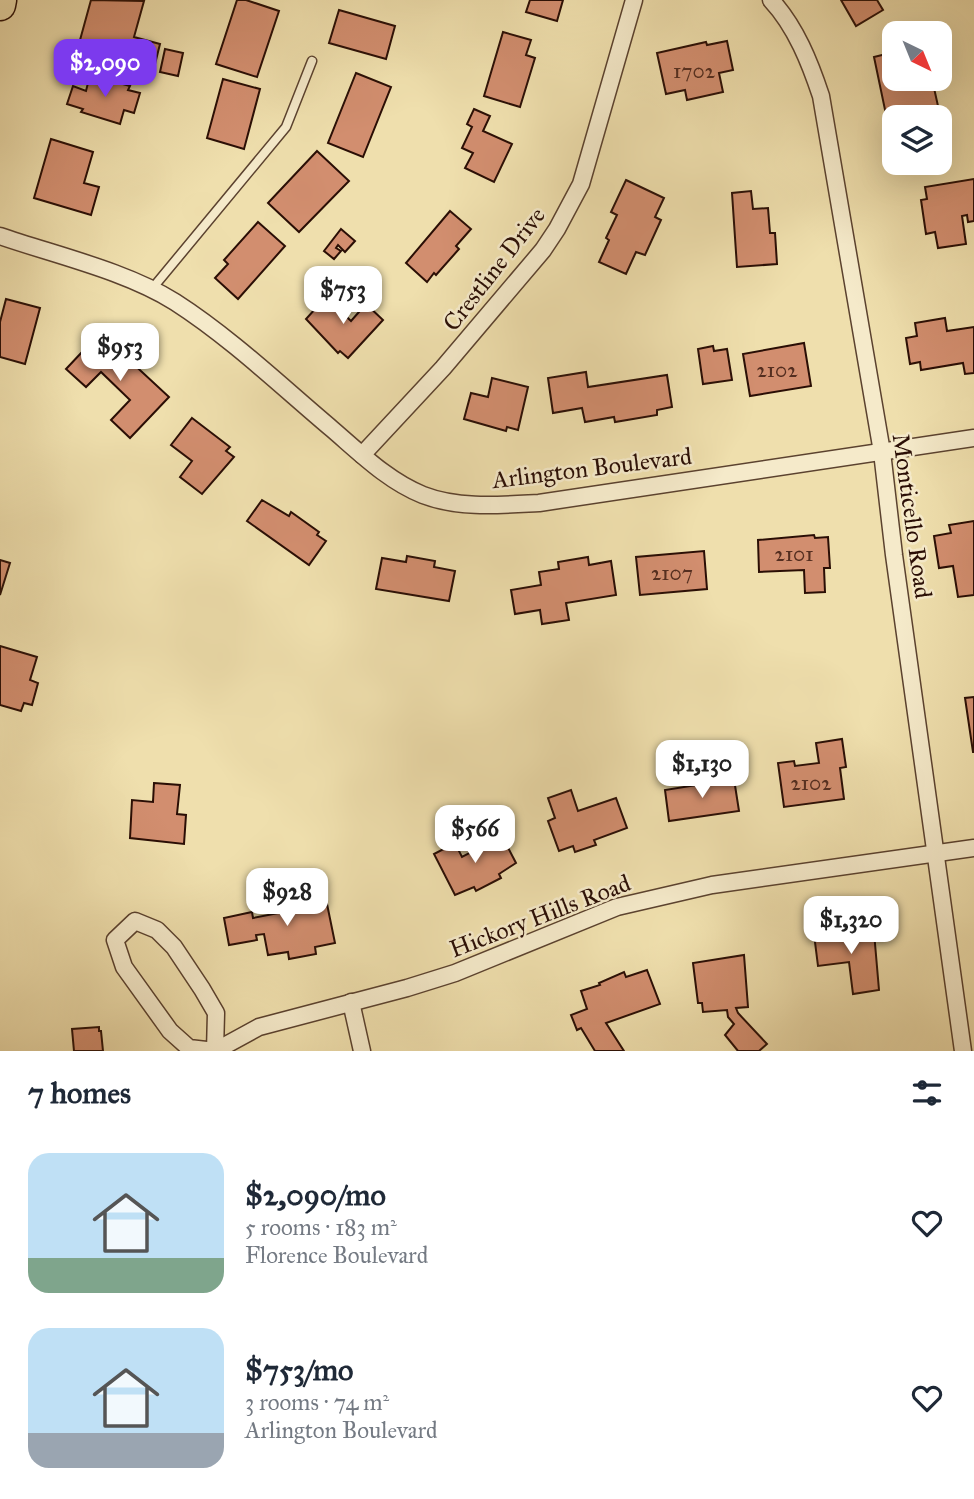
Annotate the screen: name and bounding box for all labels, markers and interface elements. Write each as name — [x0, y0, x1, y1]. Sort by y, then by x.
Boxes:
north arrow — [882, 21, 952, 91]
map controls — [882, 21, 952, 175]
pin: $2,090 — [48, 40, 162, 99]
text: $2,090 — [70, 48, 140, 76]
house number: 1702 — [673, 58, 716, 84]
button: layers — [882, 105, 952, 175]
street label: Crestline Drive — [436, 201, 552, 337]
pin: $753 — [302, 266, 384, 326]
text: $753 — [320, 275, 366, 303]
pin: $953 — [79, 324, 161, 383]
text: $953 — [97, 332, 143, 360]
house number: 2102 — [756, 357, 798, 383]
street label: Monticello Road — [886, 432, 938, 600]
street label: Arlington Boulevard — [489, 441, 694, 495]
house number: 2101 — [775, 541, 813, 567]
house number: 2107 — [651, 560, 693, 586]
pin: $1,130 — [645, 740, 759, 800]
text: $1,130 — [672, 749, 732, 777]
house number: 2102 — [790, 770, 832, 796]
pin: $566 — [434, 806, 516, 865]
text: $566 — [451, 814, 499, 842]
street label: Hickory Hills Road — [445, 868, 635, 964]
pin: $928 — [246, 869, 328, 928]
text: $928 — [262, 877, 312, 905]
pin: $1,320 — [794, 897, 908, 956]
text: $1,320 — [820, 905, 882, 933]
icon: filters — [908, 1074, 946, 1112]
text: 7 homes — [28, 1075, 131, 1111]
text: $2,090/mo — [245, 1177, 386, 1213]
icon: home — [84, 1181, 168, 1265]
icon: heart — [908, 1204, 946, 1242]
text: 5 rooms · 183 m² — [245, 1213, 397, 1241]
text: Florence Boulevard — [245, 1241, 428, 1269]
text: $753/mo — [245, 1352, 353, 1388]
icon: home — [84, 1356, 168, 1440]
icon: heart — [908, 1379, 946, 1417]
text: 3 rooms · 74 m² — [245, 1388, 389, 1416]
text: Arlington Boulevard — [245, 1416, 438, 1444]

